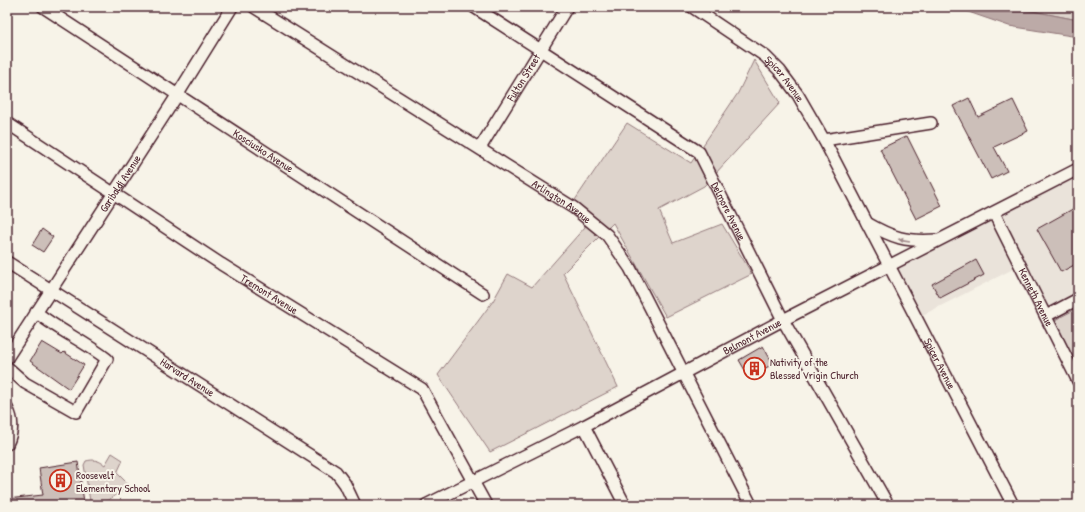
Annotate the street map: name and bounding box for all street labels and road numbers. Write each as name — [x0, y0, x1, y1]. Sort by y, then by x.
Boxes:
street label: Fulton Street — [503, 51, 544, 104]
street label: Spicer Avenue — [762, 53, 808, 105]
street label: Kosciusko Avenue — [230, 126, 297, 176]
street label: Garibaldi Avenue — [96, 152, 144, 215]
street label: Arlington Avenue — [529, 176, 595, 227]
street label: Delmore Avenue — [708, 180, 749, 243]
street label: Kenneth Avenue — [1016, 266, 1057, 329]
street label: Tremont Avenue — [238, 271, 301, 317]
street label: Belmont Avenue — [720, 315, 784, 358]
street label: Spicer Avenue — [921, 336, 959, 392]
street label: Harvard Avenue — [158, 355, 218, 400]

